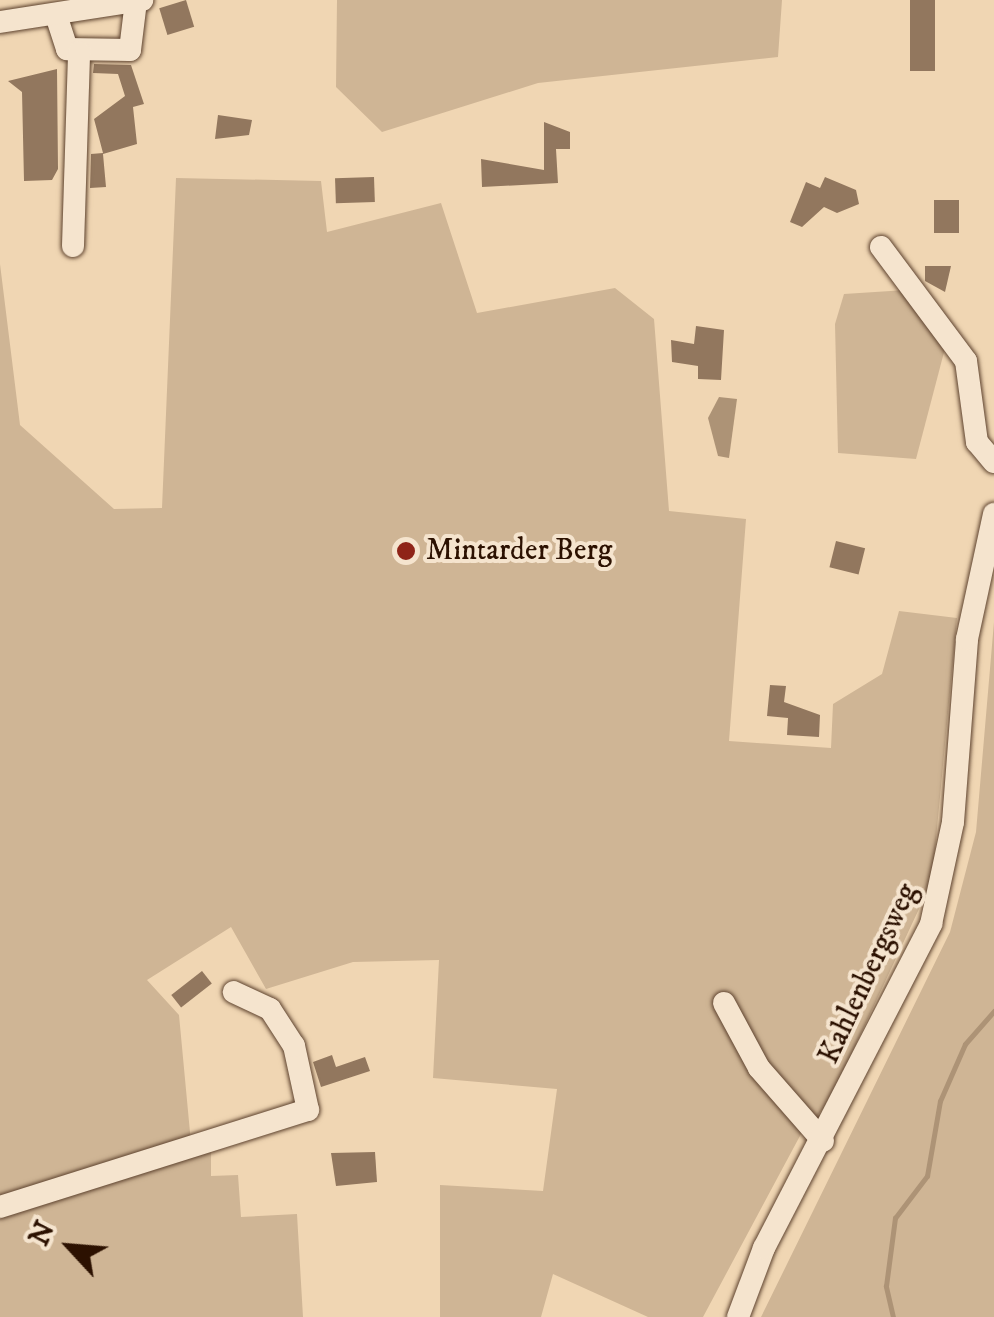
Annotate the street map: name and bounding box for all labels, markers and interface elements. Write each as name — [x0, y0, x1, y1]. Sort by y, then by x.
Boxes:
place label: Mintarder Berg — [426, 533, 612, 569]
marker: Mintarder Berg — [395, 540, 417, 562]
street label: Kahlenbergsweg — [811, 878, 927, 1070]
north arrow — [20, 1197, 120, 1297]
text: N — [22, 1216, 63, 1252]

